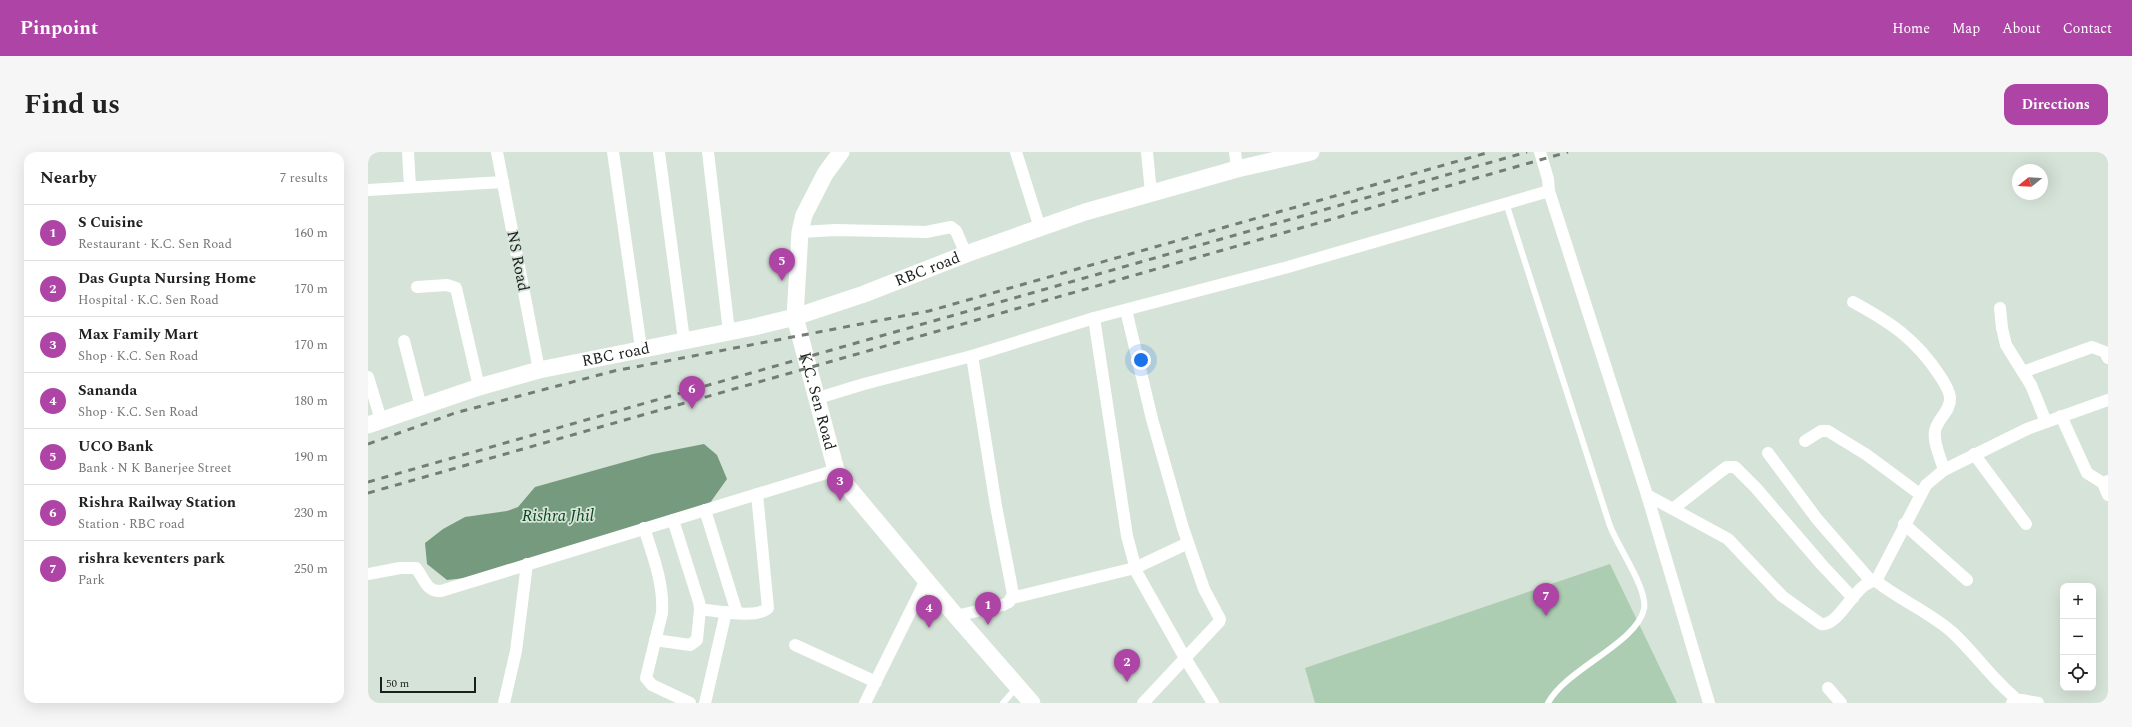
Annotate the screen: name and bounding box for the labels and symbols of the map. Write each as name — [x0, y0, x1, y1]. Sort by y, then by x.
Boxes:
north arrow — [2012, 164, 2048, 200]
street label: NS Road — [500, 229, 536, 293]
street label: RBC road — [891, 245, 964, 293]
pin: 5 — [769, 248, 795, 281]
street label: RBC road — [580, 336, 652, 373]
street label: K.C. Sen Road — [793, 349, 842, 453]
your location — [1131, 350, 1151, 370]
pin: 6 — [679, 376, 705, 409]
pin: 3 — [827, 468, 853, 501]
water label: Rishra Jhil — [522, 503, 595, 529]
pin: 7 — [1533, 583, 1559, 616]
pin: 1 — [975, 592, 1001, 625]
pin: 4 — [916, 595, 942, 628]
pin: 2 — [1114, 649, 1140, 682]
scale bar — [380, 675, 476, 694]

